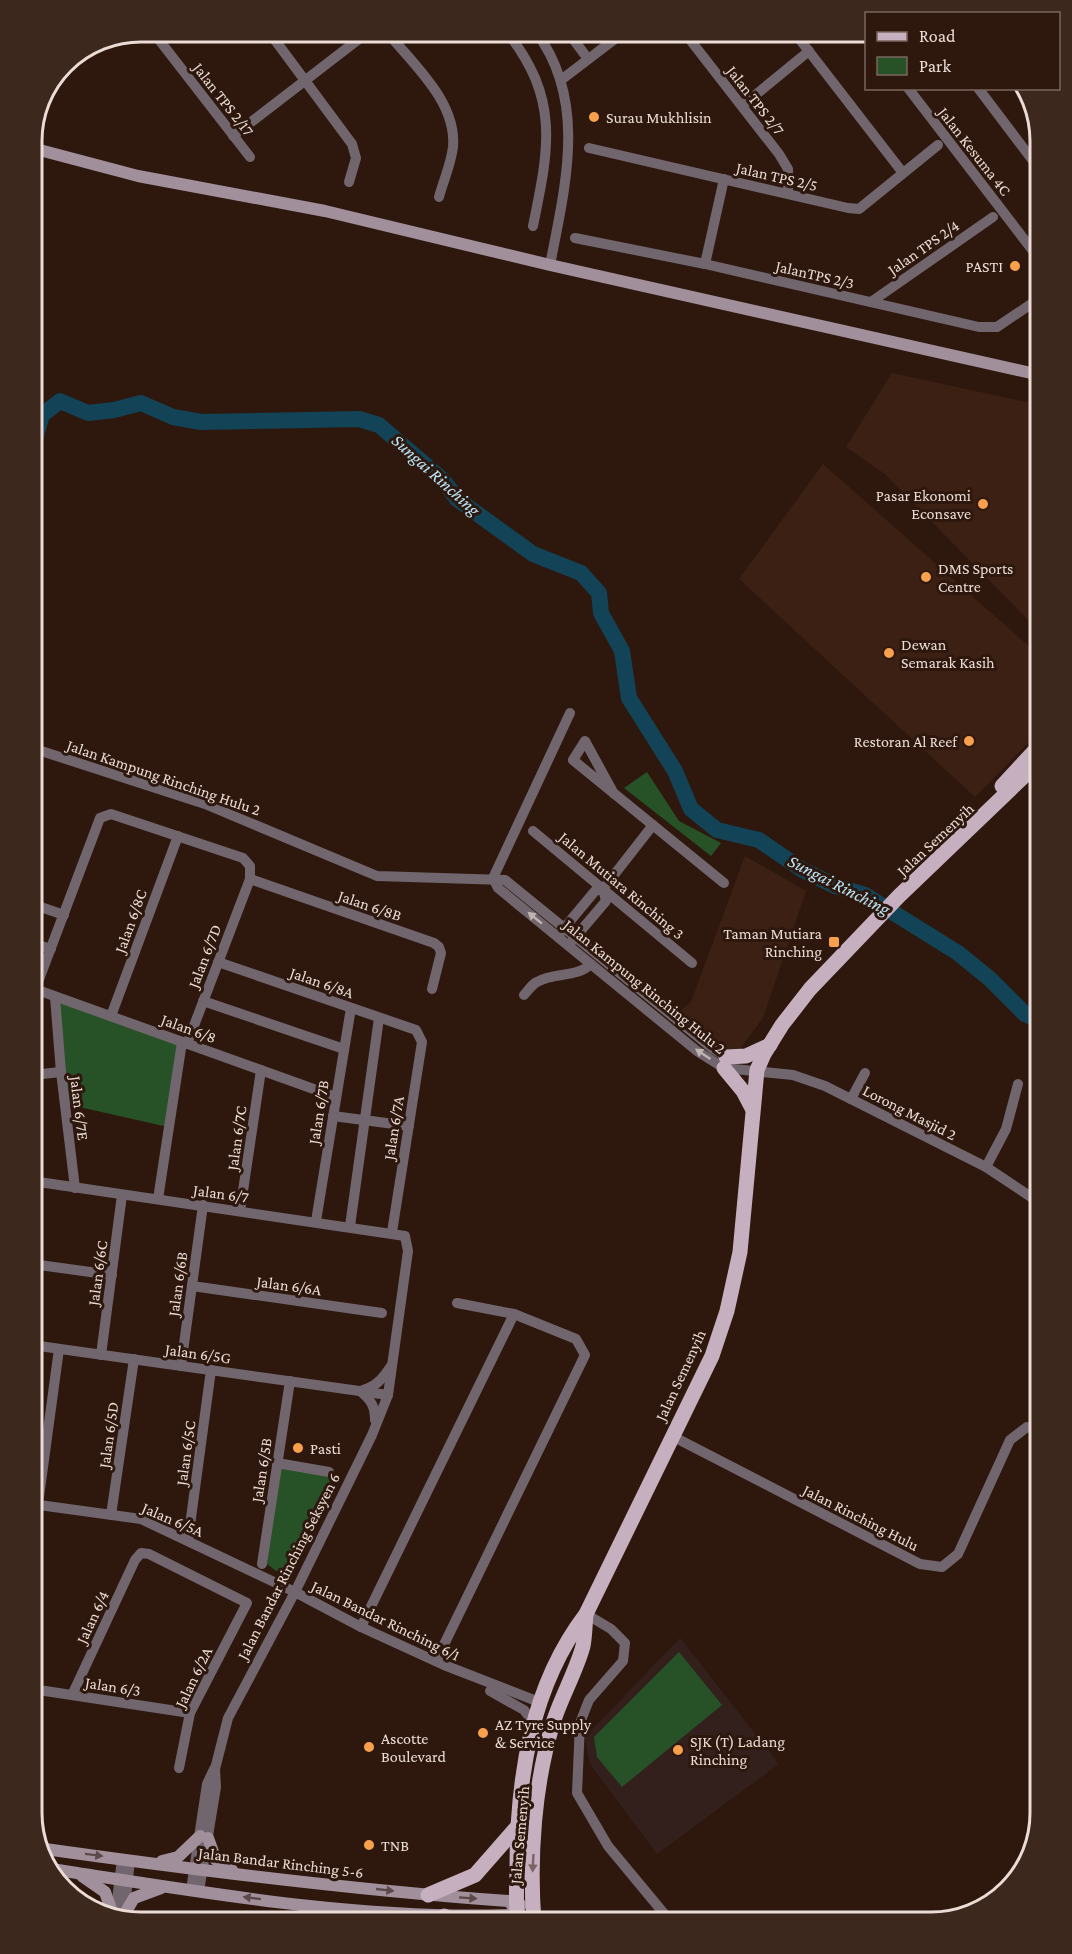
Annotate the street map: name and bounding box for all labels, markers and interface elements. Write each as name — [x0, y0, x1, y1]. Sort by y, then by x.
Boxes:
legend — [865, 12, 1060, 90]
text: Road — [919, 26, 956, 46]
text: Park — [919, 56, 951, 76]
street label: Jalan TPS 2/17 — [188, 58, 258, 140]
street label: Jalan TPS 2/7 — [721, 61, 788, 139]
street label: Jalan Kesuma 4C — [933, 102, 1014, 199]
place label: Surau Mukhlisin — [606, 109, 712, 126]
marker: Surau Mukhlisin — [587, 110, 601, 124]
street label: Jalan TPS 2/5 — [732, 158, 819, 195]
street label: Jalan TPS 2/4 — [883, 217, 963, 280]
street label: JalanTPS 2/3 — [772, 257, 856, 293]
place label: PASTI — [966, 258, 1003, 275]
marker: PASTI — [1008, 259, 1022, 273]
water label: Sungai Rinching — [388, 430, 485, 520]
place label: Pasar Ekonomi Econsave — [876, 487, 971, 522]
marker: Pasar Ekonomi Econsave — [976, 497, 990, 511]
place label: DMS Sports Centre — [938, 560, 1013, 595]
marker: DMS Sports Centre — [919, 570, 933, 584]
place label: Dewan Semarak Kasih — [901, 636, 995, 671]
marker: Dewan Semarak Kasih — [882, 646, 896, 660]
place label: Restoran Al Reef — [854, 733, 958, 750]
marker: Restoran Al Reef — [962, 734, 976, 748]
street label: Jalan Kampung Rinching Hulu 2 — [63, 736, 263, 820]
street label: Jalan Semenyih — [892, 799, 978, 881]
street label: Jalan Mutiara Rinching 3 — [554, 827, 688, 943]
water label: Sungai Rinching — [785, 851, 894, 920]
street label: Jalan 6/8B — [334, 886, 404, 925]
street label: Jalan 6/8C — [110, 887, 151, 958]
one-way arrow — [527, 911, 543, 924]
street label: Jalan Kampung Rinching Hulu 2 — [558, 915, 729, 1058]
street label: Jalan 6/7D — [184, 922, 225, 993]
place label: Taman Mutiara Rinching — [723, 925, 823, 961]
marker: Taman Mutiara Rinching — [827, 935, 841, 949]
street label: Jalan 6/8A — [286, 963, 357, 1003]
street label: Jalan 6/8 — [157, 1010, 219, 1047]
one-way arrow — [695, 1048, 711, 1060]
street label: Jalan 6/7E — [66, 1073, 92, 1142]
street label: Jalan 6/7B — [305, 1079, 333, 1147]
street label: Lorong Masjid 2 — [860, 1082, 960, 1144]
street label: Jalan 6/7A — [380, 1094, 408, 1163]
street label: Jalan 6/7C — [223, 1105, 250, 1174]
street label: Jalan 6/7 — [190, 1181, 250, 1207]
street label: Jalan 6/6C — [84, 1239, 111, 1309]
street label: Jalan 6/6B — [164, 1250, 191, 1320]
street label: Jalan 6/6A — [253, 1272, 323, 1300]
street label: Jalan Semenyih — [651, 1327, 710, 1426]
street label: Jalan 6/5G — [162, 1340, 232, 1368]
street label: Jalan 6/5D — [95, 1401, 123, 1471]
street label: Jalan 6/5C — [172, 1419, 199, 1489]
street label: Jalan 6/5B — [248, 1437, 276, 1506]
place label: Pasti — [310, 1440, 341, 1457]
marker: Pasti — [291, 1441, 305, 1455]
street label: Jalan Bandar Rinching Seksyen 6 — [233, 1470, 344, 1665]
street label: Jalan Rinching Hulu — [798, 1480, 922, 1555]
street label: Jalan 6/5A — [137, 1498, 207, 1541]
street label: Jalan Bandar Rinching 6/1 — [307, 1576, 463, 1665]
street label: Jalan 6/4 — [72, 1588, 113, 1648]
street label: Jalan 6/2A — [171, 1643, 217, 1713]
street label: Jalan 6/3 — [82, 1673, 142, 1700]
place label: AZ Tyre Supply & Service — [495, 1716, 592, 1751]
marker: AZ Tyre Supply & Service — [476, 1726, 490, 1740]
place label: Ascotte Boulevard — [381, 1730, 446, 1765]
place label: SJK (T) Ladang Rinching — [690, 1733, 785, 1769]
marker: Ascotte Boulevard — [362, 1740, 376, 1754]
marker: SJK (T) Ladang Rinching — [671, 1743, 685, 1757]
street label: Jalan Semenyih — [507, 1785, 533, 1887]
place label: TNB — [381, 1837, 409, 1854]
marker: TNB — [362, 1838, 376, 1852]
street label: Jalan Bandar Rinching 5-6 — [195, 1844, 365, 1882]
one-way arrow — [84, 1851, 103, 1860]
one-way arrow — [528, 1854, 538, 1873]
one-way arrow — [375, 1886, 394, 1895]
one-way arrow — [242, 1893, 261, 1903]
one-way arrow — [459, 1893, 478, 1903]

